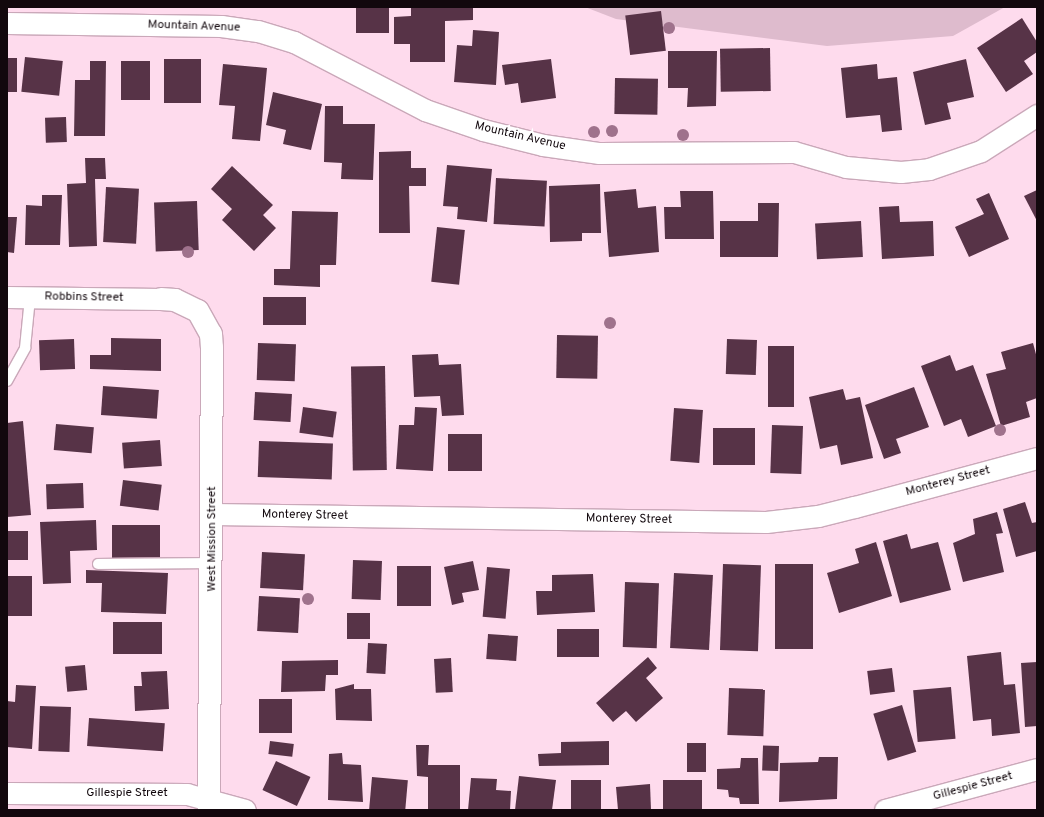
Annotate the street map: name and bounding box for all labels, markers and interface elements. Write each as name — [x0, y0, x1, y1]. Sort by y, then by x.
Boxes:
street label: Mountain Avenue — [147, 18, 241, 36]
street label: Mountain Avenue — [473, 119, 567, 155]
street label: Robbins Street — [44, 290, 124, 306]
street label: Monterey Street — [904, 464, 992, 500]
street label: West Mission Street — [206, 486, 220, 592]
street label: Monterey Street — [262, 508, 348, 524]
street label: Monterey Street — [586, 512, 672, 528]
street label: Gillespie Street — [932, 769, 1014, 805]
street label: Gillespie Street — [86, 787, 168, 801]

